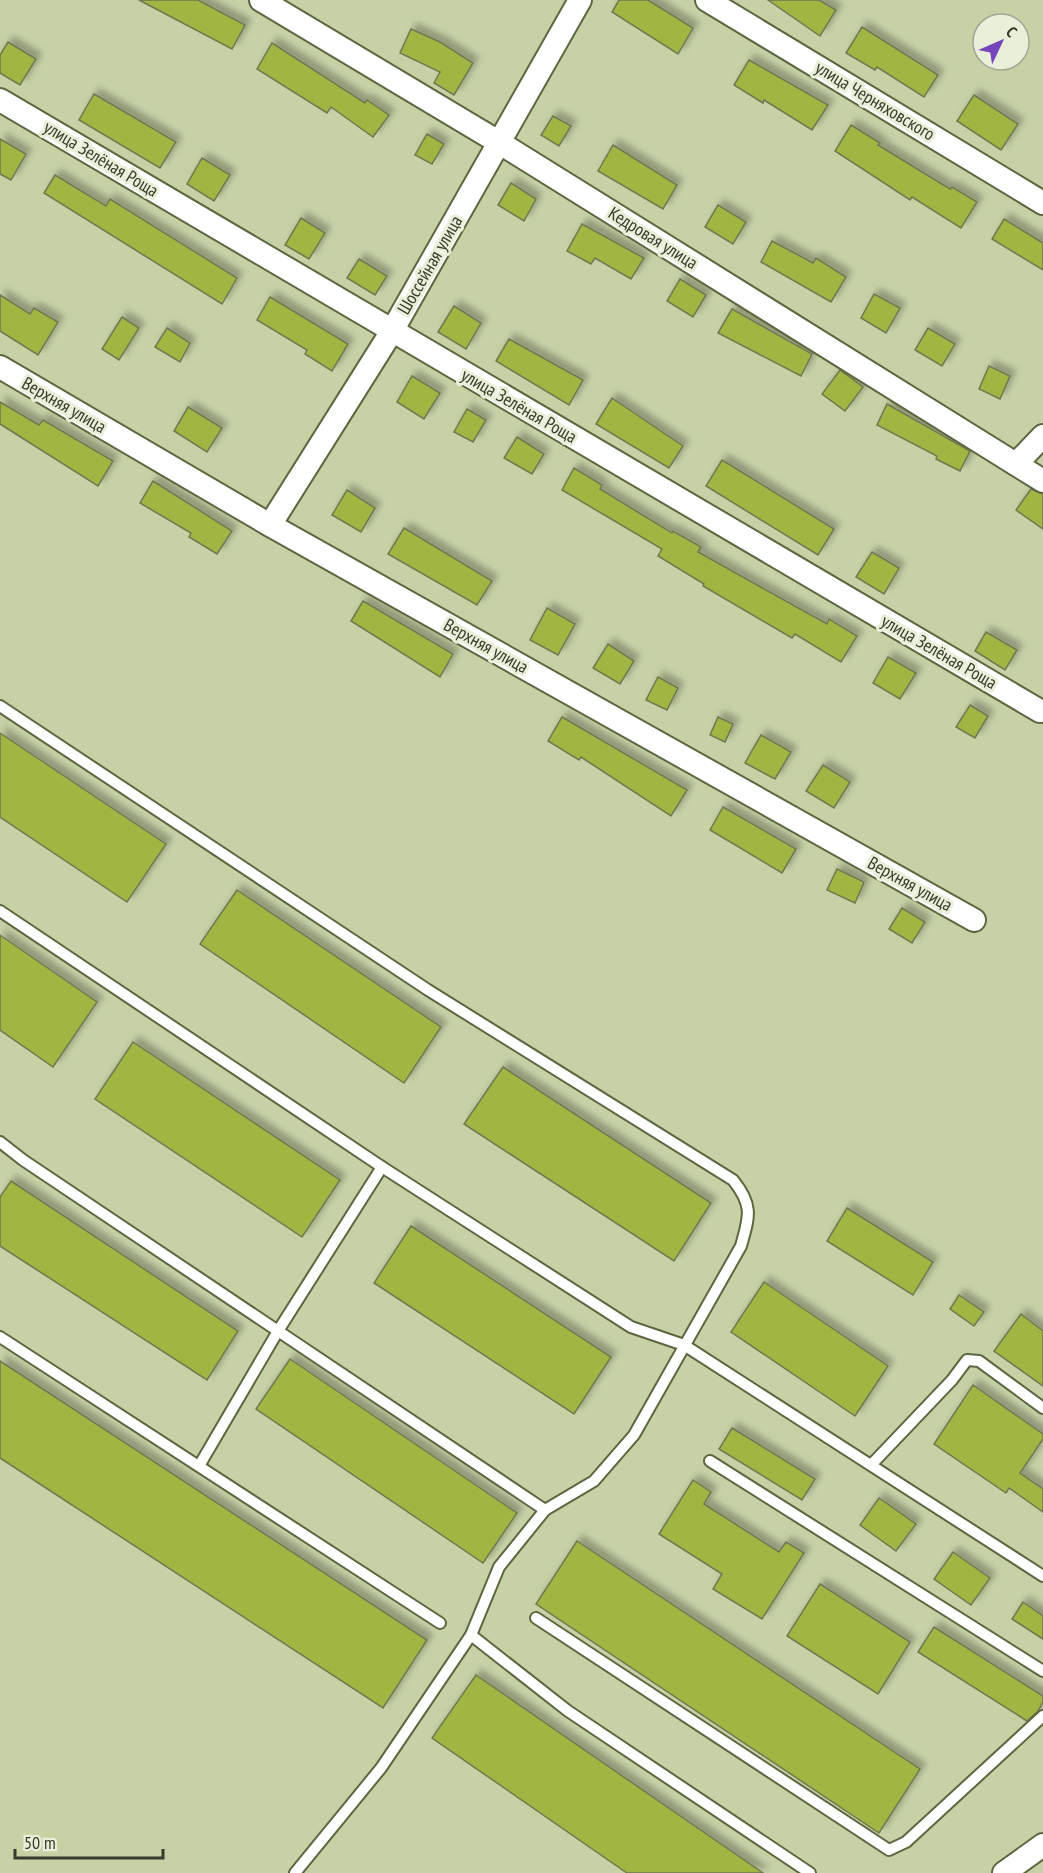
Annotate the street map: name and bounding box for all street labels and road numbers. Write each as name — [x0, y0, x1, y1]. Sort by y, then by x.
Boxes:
street label: улица Черняховского — [811, 56, 939, 145]
street label: улица Зелёная Роща — [40, 115, 163, 202]
street label: Кедровая улица — [604, 201, 702, 274]
street label: Шоссейная улица — [392, 211, 467, 318]
street label: улица Зелёная Роща — [457, 363, 581, 448]
street label: Верхняя улица — [18, 371, 110, 438]
street label: улица Зелёная Роща — [877, 609, 1001, 694]
street label: Верхняя улица — [440, 613, 533, 678]
street label: Верхняя улица — [864, 851, 957, 916]

